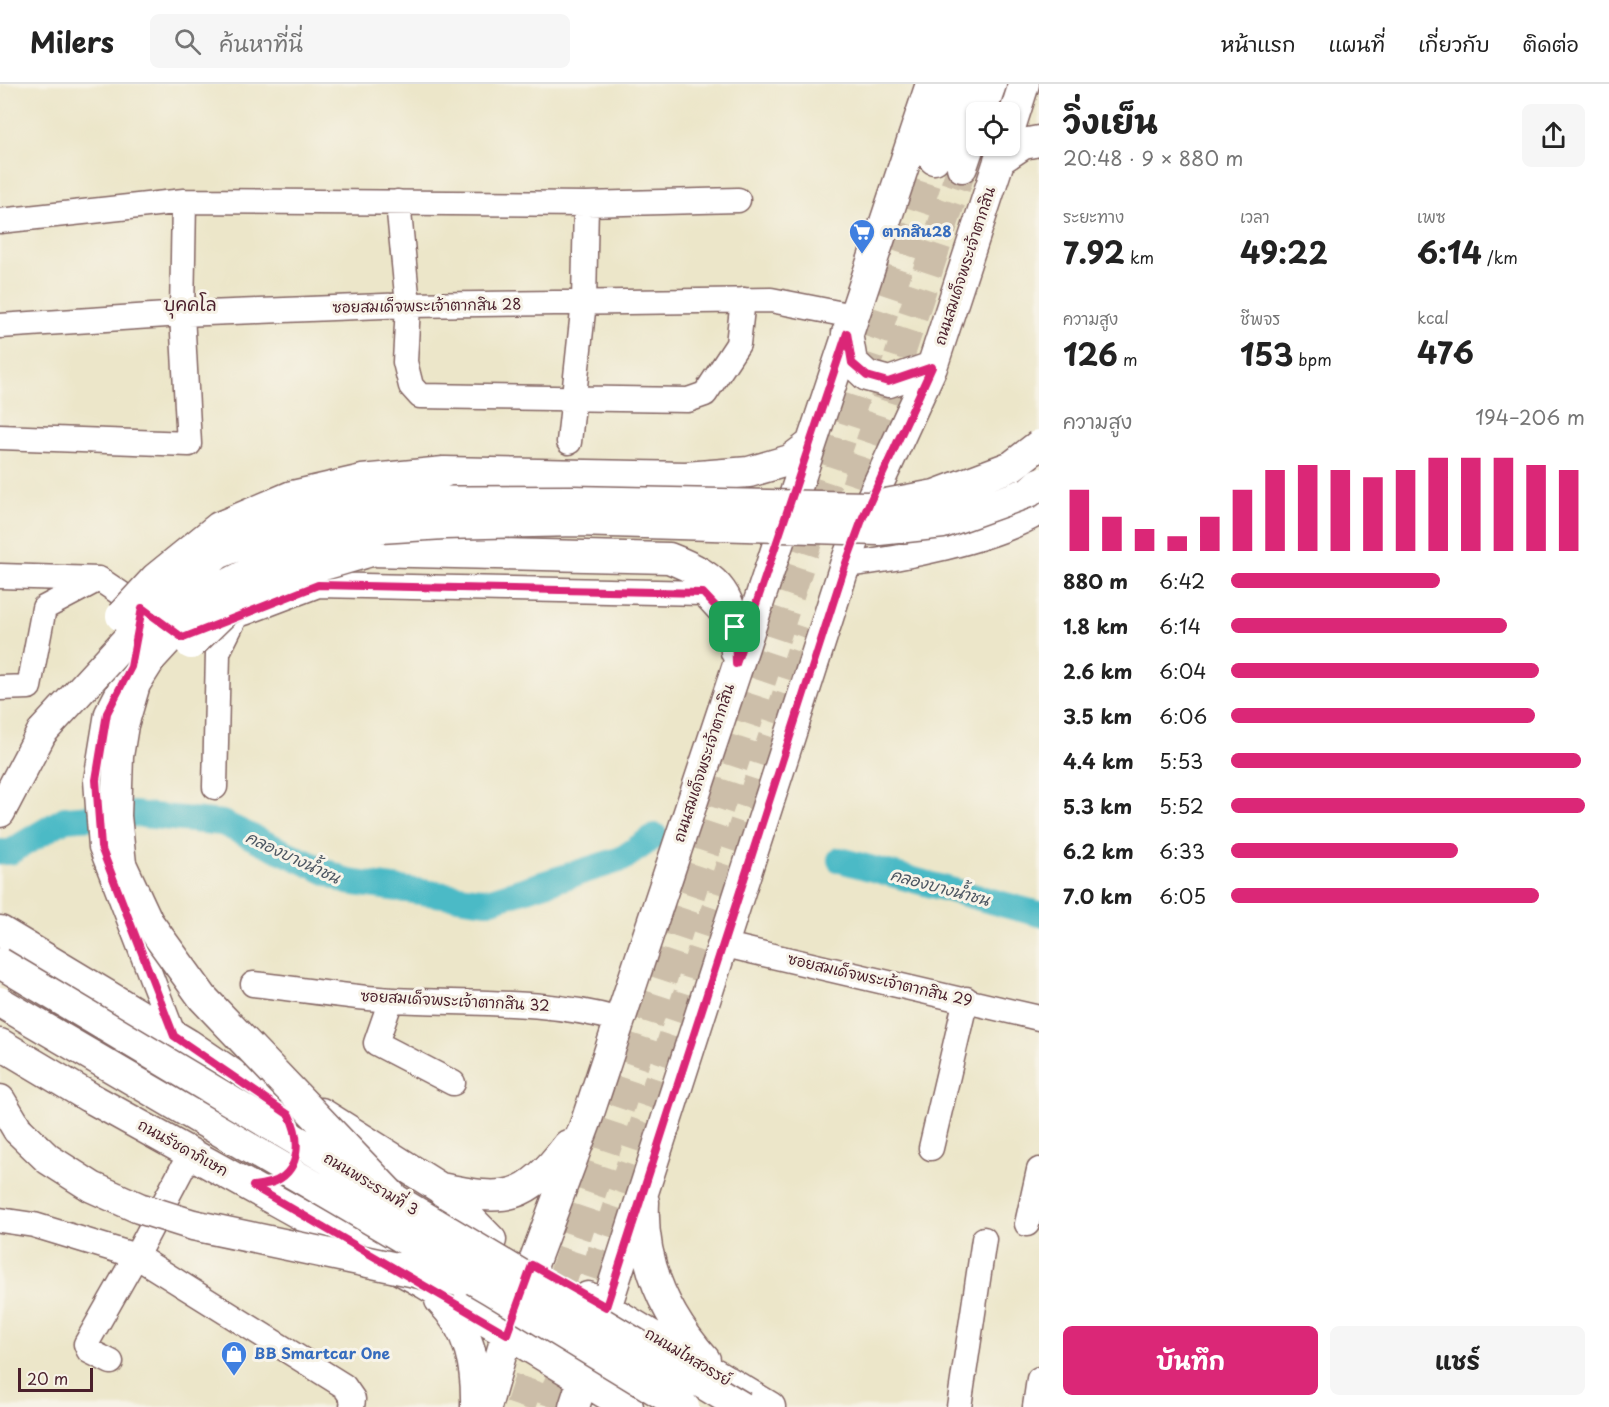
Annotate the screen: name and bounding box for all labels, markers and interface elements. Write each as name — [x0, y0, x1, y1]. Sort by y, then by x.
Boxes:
search box — [150, 14, 570, 68]
text: Milers — [30, 20, 114, 63]
icon: search — [171, 25, 204, 58]
text: ค้นหาที่นี่ — [219, 26, 303, 59]
text: หน้าแรก — [1221, 27, 1296, 59]
text: แผนที่ — [1329, 27, 1385, 59]
text: เกี่ยวกับ — [1418, 27, 1490, 59]
text: ติดต่อ — [1523, 27, 1579, 59]
text: วิ่งเย็น — [1063, 95, 1158, 145]
map controls — [966, 102, 1020, 156]
button: locate — [966, 102, 1020, 156]
button: share — [1522, 104, 1585, 167]
text: 20:48 · 9 × 880 m — [1063, 143, 1243, 173]
street label: ถนนสมเด็จพระเจ้าตากสิน — [927, 183, 1000, 348]
text: ระยะทาง — [1063, 204, 1124, 228]
text: เวลา — [1240, 204, 1270, 228]
text: เพซ — [1417, 204, 1446, 228]
supermarket icon: ตากสิน28 — [847, 217, 877, 255]
place label: ตากสิน28 — [882, 219, 952, 242]
text: 7.92 — [1063, 229, 1125, 274]
text: 49:22 — [1240, 229, 1328, 274]
text: 6:14 — [1417, 229, 1482, 274]
text: km — [1125, 245, 1154, 269]
text: /km — [1482, 245, 1518, 269]
district label: บุคคโล — [164, 290, 216, 319]
street label: ซอยสมเด็จพระเจ้าตากสิน 28 — [332, 291, 522, 318]
text: kcal — [1417, 305, 1449, 329]
text: ความสูง — [1063, 306, 1118, 330]
text: ชีพจร — [1240, 306, 1280, 330]
text: 476 — [1417, 329, 1474, 374]
text: 126 — [1063, 331, 1118, 376]
text: 153 — [1240, 331, 1293, 376]
text: m — [1118, 347, 1138, 371]
text: bpm — [1293, 347, 1332, 371]
text: 194–206 m — [1475, 402, 1585, 432]
text: ความสูง — [1063, 406, 1132, 436]
text: 880 m — [1063, 566, 1128, 596]
text: 6:42 — [1159, 566, 1205, 596]
pin — [709, 601, 760, 652]
icon: arrive — [718, 610, 751, 643]
text: 1.8 km — [1063, 611, 1128, 641]
text: 6:14 — [1159, 611, 1201, 641]
text: 2.6 km — [1063, 656, 1132, 686]
text: 6:04 — [1159, 656, 1207, 686]
street label: ถนนสมเด็จพระเจ้าตากสิน — [666, 680, 739, 845]
text: 3.5 km — [1063, 701, 1132, 731]
text: 6:06 — [1159, 701, 1207, 731]
text: 4.4 km — [1063, 746, 1134, 776]
text: 5:53 — [1159, 746, 1203, 776]
text: 5.3 km — [1063, 791, 1132, 821]
text: 5:52 — [1159, 791, 1204, 821]
water label: คลองบางน้ำชน — [242, 823, 346, 889]
text: 6.2 km — [1063, 836, 1134, 866]
text: 6:33 — [1159, 836, 1205, 866]
water label: คลองบางน้ำชน — [888, 860, 994, 911]
text: 7.0 km — [1063, 881, 1132, 911]
text: 6:05 — [1159, 881, 1206, 911]
street label: ซอยสมเด็จพระเจ้าตากสิน 29 — [786, 946, 975, 1011]
street label: ซอยสมเด็จพระเจ้าตากสิน 32 — [360, 983, 550, 1016]
street label: ถนนรัชดาภิเษก — [134, 1112, 233, 1181]
street label: ถนนพระรามที่ 3 — [320, 1144, 424, 1220]
street label: ถนนมไหสวรรย์ — [641, 1321, 736, 1391]
button: บันทึก — [1063, 1326, 1318, 1395]
button: แชร์ — [1330, 1326, 1585, 1395]
shop icon: BB Smartcar One — [219, 1339, 249, 1377]
place label: BB Smartcar One — [254, 1341, 391, 1364]
scale bar — [18, 1365, 93, 1392]
text: 20 m — [27, 1366, 68, 1390]

